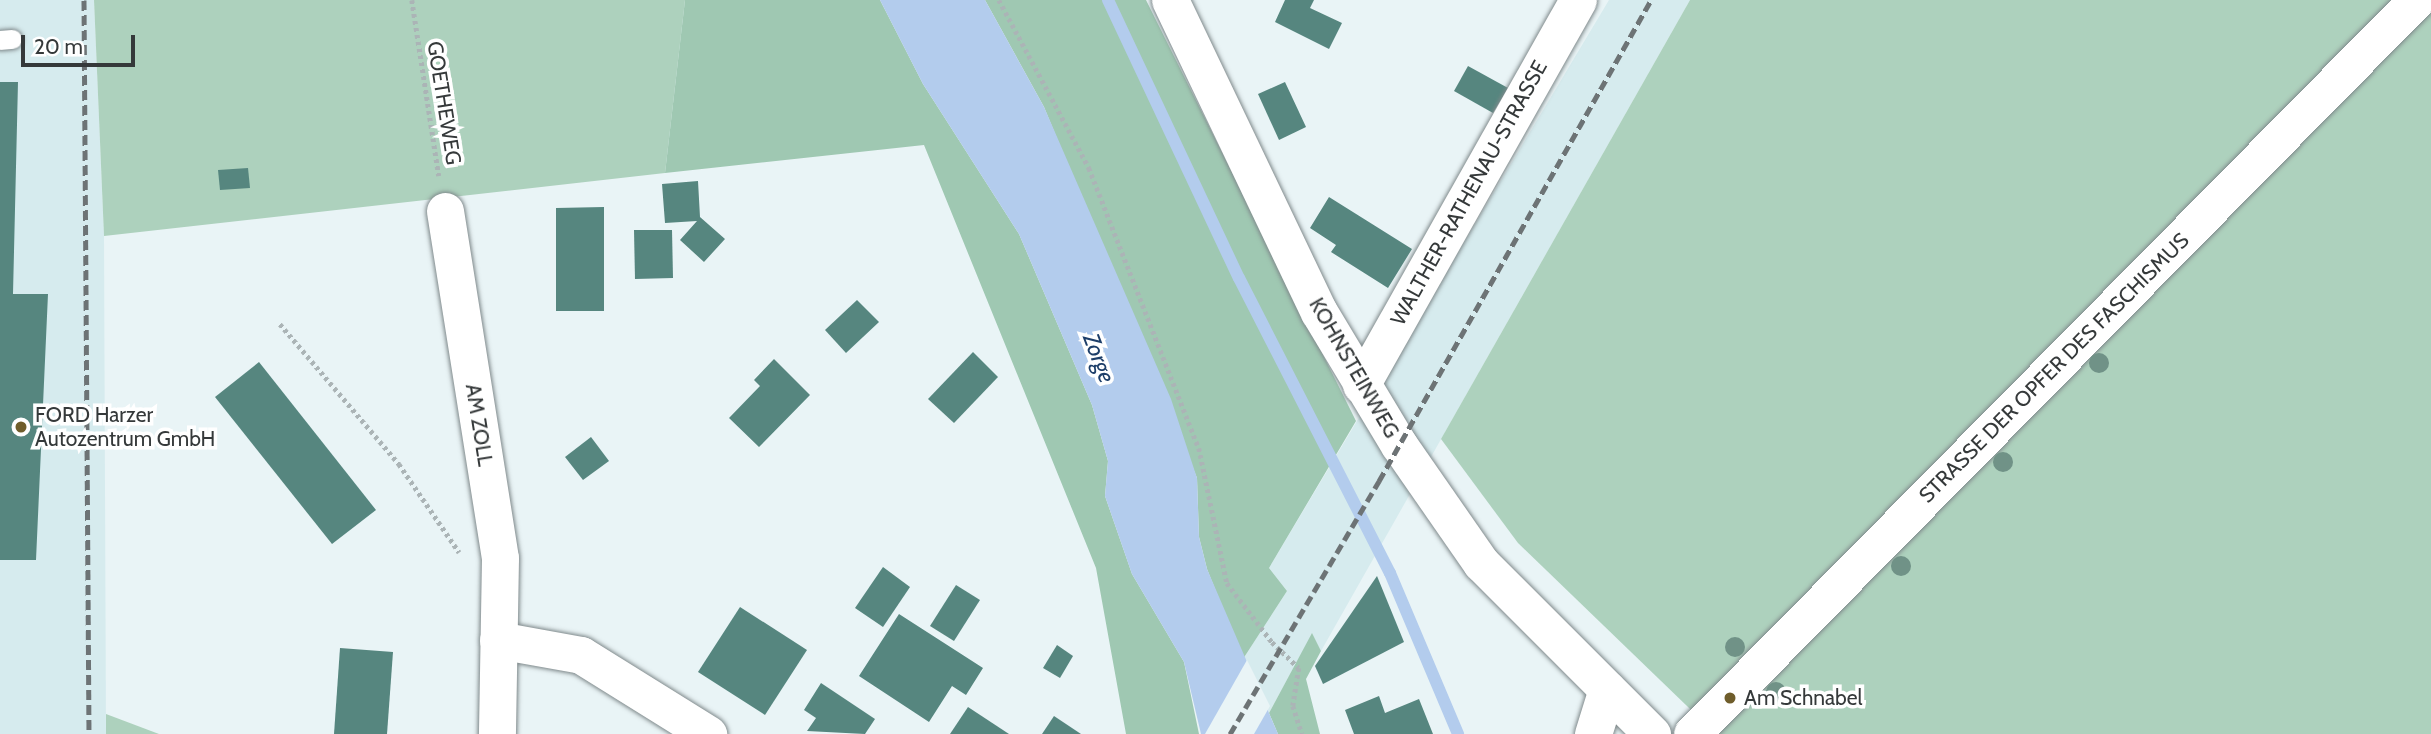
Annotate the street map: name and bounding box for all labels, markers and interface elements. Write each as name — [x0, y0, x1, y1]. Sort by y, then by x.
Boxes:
scale bar — [24, 21, 138, 65]
text: 20 m — [34, 34, 83, 59]
street label: GOETHEWEG — [422, 39, 466, 167]
street label: WALTHER-RATHENAU-STRASSE — [1386, 56, 1552, 330]
street label: STRASSE DER OPFER DES FASCHISMUS — [1914, 228, 2194, 508]
street label: KOHNSTEINWEG — [1304, 293, 1404, 443]
water label: Zorge — [1077, 329, 1121, 387]
street label: AM ZOLL — [460, 382, 498, 468]
place label: FORD Harzer Autozentrum GmbH — [35, 402, 215, 452]
marker: FORD Harzer Autozentrum GmbH — [13, 419, 29, 435]
place label: Am Schnabel — [1744, 685, 1862, 711]
marker: Am Schnabel — [1722, 690, 1738, 706]

